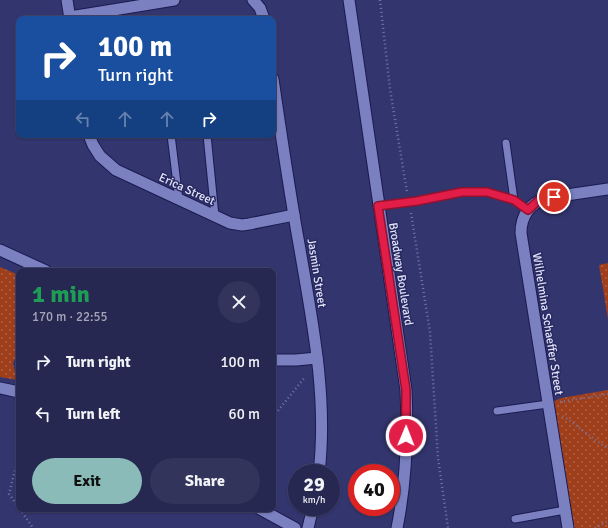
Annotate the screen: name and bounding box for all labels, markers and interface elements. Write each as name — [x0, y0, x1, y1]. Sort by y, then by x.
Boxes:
text: 100 m — [98, 30, 172, 64]
icon: right — [32, 32, 84, 84]
text: Turn right — [98, 64, 173, 86]
icon: left — [72, 108, 94, 130]
icon: ahead — [114, 108, 136, 130]
icon: ahead — [156, 108, 178, 130]
icon: right — [198, 108, 220, 130]
street label: Erica Street — [156, 170, 217, 209]
pin — [537, 180, 571, 214]
icon: arrive — [543, 186, 565, 208]
street label: Broadway Boulevard — [385, 221, 416, 327]
street label: Jasmin Street — [304, 237, 329, 309]
street label: Wilhelmina Schaeffer Street — [529, 252, 566, 396]
text: 1 min — [32, 279, 90, 309]
button: close — [218, 281, 260, 323]
text: 170 m · 22:55 — [32, 309, 108, 325]
icon: right — [32, 351, 54, 373]
text: Turn right — [66, 353, 131, 371]
text: 100 m — [220, 353, 260, 371]
icon: left — [32, 403, 54, 425]
text: Turn left — [66, 405, 120, 423]
text: 60 m — [229, 405, 260, 423]
position arrow — [385, 415, 427, 457]
button: Exit — [32, 458, 142, 504]
button: Share — [150, 458, 260, 504]
speed limit sign: 40 — [348, 464, 400, 516]
text: 29 — [303, 472, 325, 497]
text: km/h — [303, 494, 325, 506]

